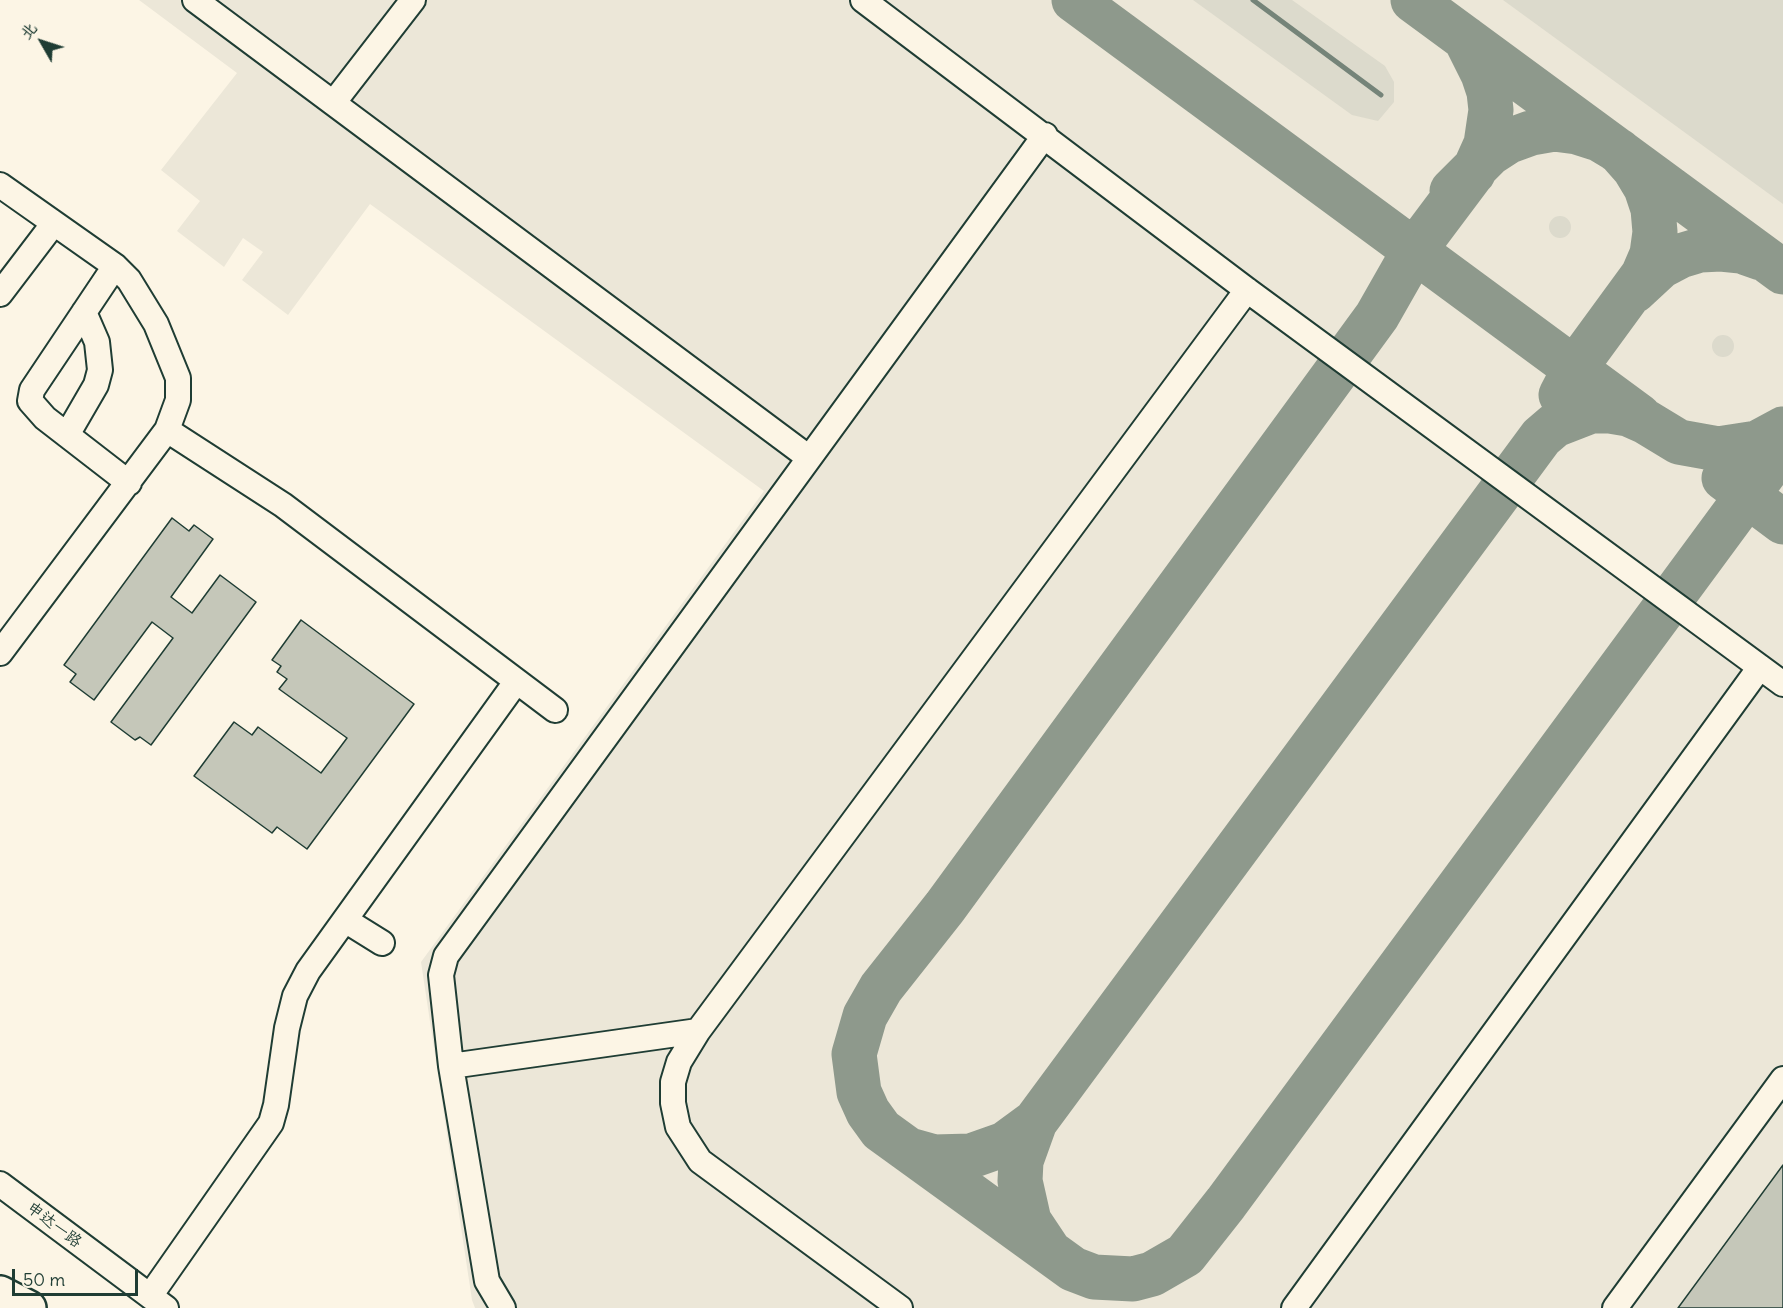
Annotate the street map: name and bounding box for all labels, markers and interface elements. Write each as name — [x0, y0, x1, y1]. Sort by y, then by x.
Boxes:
north arrow — [12, 12, 72, 72]
text: 北 — [15, 18, 41, 43]
street label: 申达一路 — [23, 1198, 85, 1252]
scale bar — [15, 1257, 141, 1295]
text: 50 m — [23, 1268, 65, 1291]

